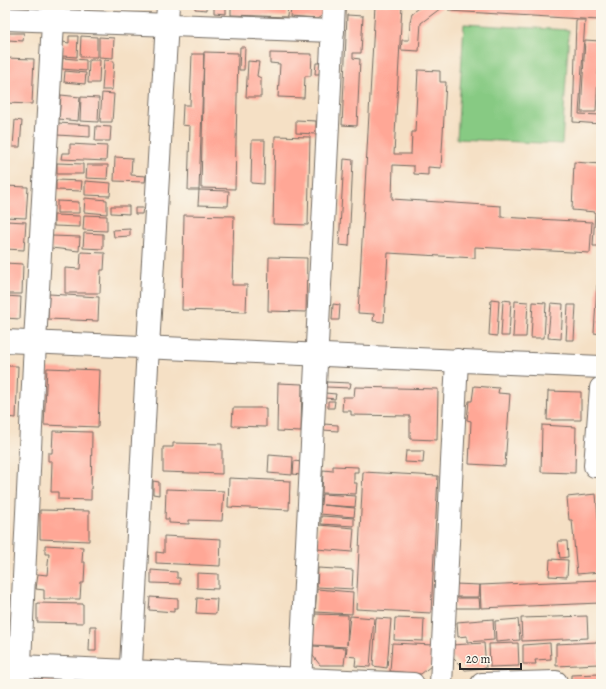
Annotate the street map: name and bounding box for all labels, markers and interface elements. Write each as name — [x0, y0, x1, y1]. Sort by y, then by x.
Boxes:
scale bar — [460, 645, 521, 671]
text: 20 m — [466, 651, 490, 667]

